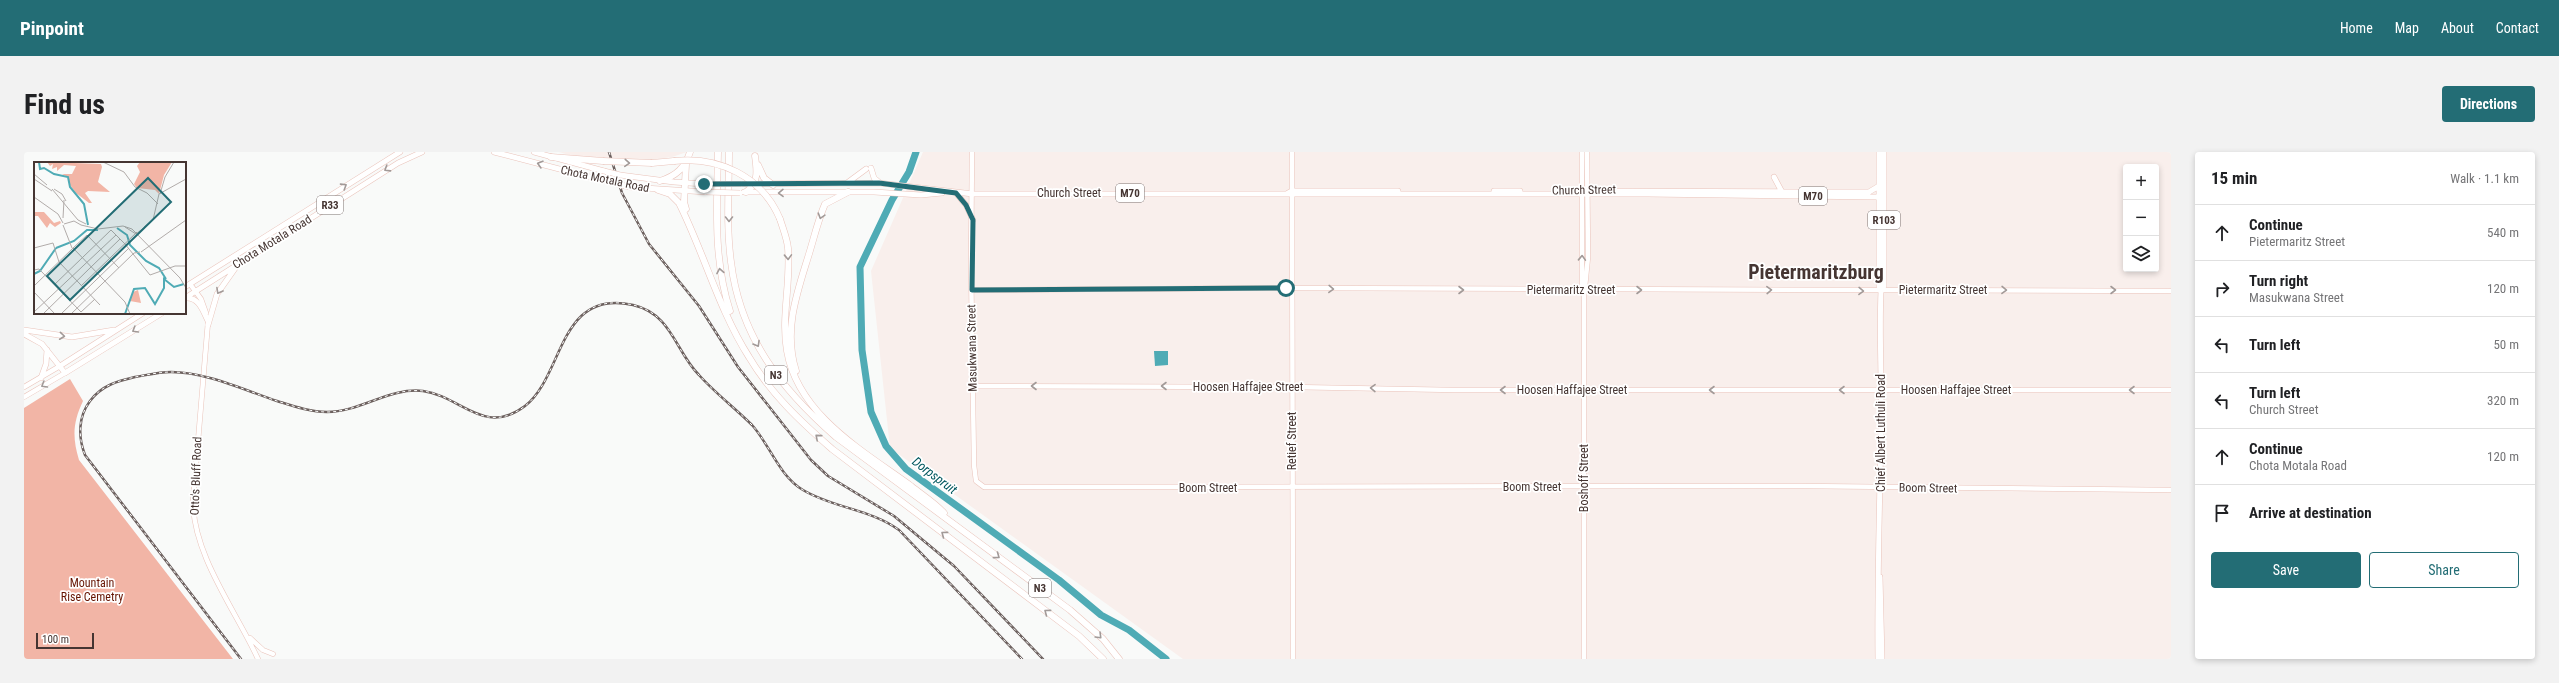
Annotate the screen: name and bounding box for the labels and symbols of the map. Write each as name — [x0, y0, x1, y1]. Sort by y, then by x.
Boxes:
one-way arrow — [624, 158, 630, 167]
one-way arrow — [537, 160, 544, 169]
inset map — [34, 162, 186, 314]
street label: Chota Motala Road — [559, 163, 651, 195]
one-way arrow — [384, 164, 391, 172]
route end — [695, 175, 713, 193]
street label: Church Street — [1552, 182, 1617, 198]
one-way arrow — [340, 184, 347, 191]
road number: M70 — [1116, 184, 1144, 202]
street label: Church Street — [1037, 186, 1102, 200]
road number: M70 — [1799, 187, 1827, 205]
one-way arrow — [778, 189, 784, 197]
road number: R33 — [317, 196, 343, 214]
road number: R103 — [1868, 211, 1900, 229]
street label: Chota Motala Road — [230, 212, 314, 272]
one-way arrow — [817, 213, 825, 220]
one-way arrow — [725, 216, 733, 222]
one-way arrow — [784, 254, 792, 260]
one-way arrow — [1578, 255, 1587, 261]
district label: Pietermaritzburg — [1748, 260, 1884, 284]
one-way arrow — [716, 268, 724, 274]
route start — [1277, 279, 1295, 297]
street label: Pietermaritz Street — [1527, 283, 1616, 297]
street label: Pietermaritz Street — [1899, 283, 1988, 297]
one-way arrow — [1328, 285, 1334, 293]
one-way arrow — [1458, 286, 1464, 294]
one-way arrow — [1636, 286, 1642, 295]
one-way arrow — [1766, 286, 1772, 294]
one-way arrow — [2001, 286, 2007, 294]
one-way arrow — [2110, 286, 2116, 294]
one-way arrow — [217, 287, 224, 294]
one-way arrow — [1858, 287, 1864, 295]
street label: Masukwana Street — [964, 304, 980, 392]
one-way arrow — [132, 325, 139, 332]
one-way arrow — [59, 332, 66, 341]
one-way arrow — [752, 340, 759, 347]
road number: N3 — [765, 366, 787, 384]
street label: Chief Albert Luthuli Road — [1874, 374, 1888, 492]
street label: Hoosen Haffajee Street — [1193, 380, 1304, 394]
one-way arrow — [41, 381, 48, 388]
one-way arrow — [1031, 382, 1037, 391]
one-way arrow — [1161, 382, 1167, 390]
street label: Hoosen Haffajee Street — [1517, 383, 1628, 397]
street label: Hoosen Haffajee Street — [1901, 383, 2012, 397]
one-way arrow — [1370, 384, 1376, 392]
one-way arrow — [1500, 386, 1506, 394]
one-way arrow — [1709, 386, 1715, 394]
one-way arrow — [1839, 386, 1845, 394]
one-way arrow — [2129, 386, 2135, 394]
street label: Retief Street — [1285, 411, 1299, 470]
one-way arrow — [815, 434, 823, 441]
street label: Otto's Bluff Road — [188, 436, 204, 516]
street label: Boshoff Street — [1577, 443, 1591, 512]
water label: Dorpspruit — [909, 454, 960, 497]
street label: Boom Street — [1503, 480, 1562, 494]
street label: Boom Street — [1899, 480, 1958, 496]
street label: Boom Street — [1179, 481, 1238, 495]
one-way arrow — [941, 532, 948, 539]
one-way arrow — [993, 551, 1000, 559]
park label: Mountain Rise Cemetry — [61, 576, 123, 604]
road number: N3 — [1029, 579, 1051, 597]
one-way arrow — [1045, 610, 1052, 617]
scale bar — [36, 631, 94, 650]
one-way arrow — [1094, 631, 1102, 638]

